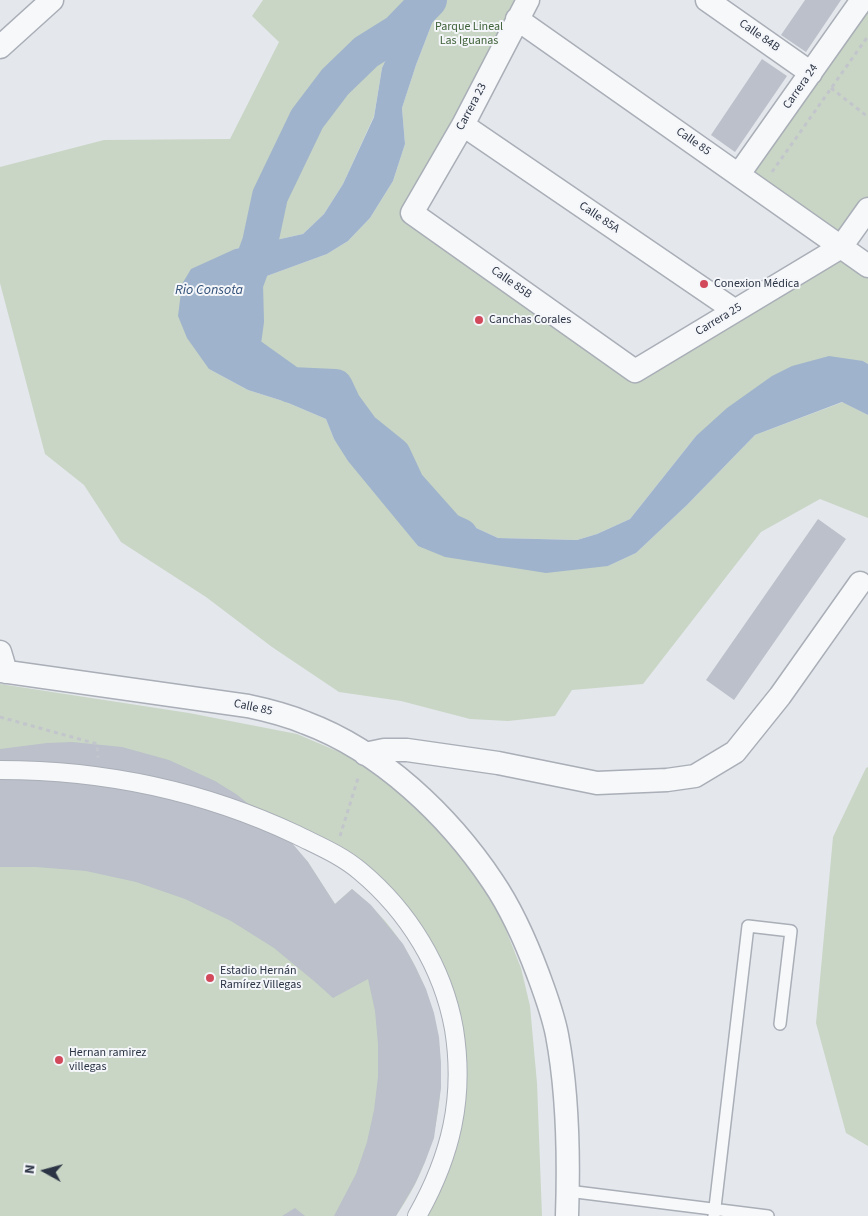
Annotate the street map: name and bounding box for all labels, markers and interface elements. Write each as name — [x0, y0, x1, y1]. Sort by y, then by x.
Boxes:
street label: Calle 84B — [736, 17, 782, 55]
park label: Parque Lineal Las Iguanas — [435, 20, 503, 48]
street label: Carrera 24 — [780, 62, 822, 112]
street label: Carrera 23 — [454, 81, 490, 133]
street label: Calle 85 — [673, 125, 713, 159]
street label: Calle 85A — [576, 199, 622, 237]
street label: Calle 85B — [488, 264, 534, 302]
place label: Conexion Médica — [714, 277, 799, 291]
marker: Conexion Médica — [698, 278, 710, 290]
water label: Rio Consota — [175, 283, 243, 299]
street label: Carrera 25 — [693, 301, 745, 339]
place label: Canchas Corales — [489, 313, 571, 327]
marker: Canchas Corales — [473, 314, 485, 326]
street label: Calle 85 — [232, 697, 274, 719]
place label: Estadio Hernán Ramírez Villegas — [220, 964, 301, 992]
marker: Estadio Hernán Ramírez Villegas — [204, 972, 216, 984]
place label: Hernan ramirez villegas — [69, 1046, 146, 1074]
marker: Hernan ramirez villegas — [53, 1054, 65, 1066]
north arrow — [20, 1146, 70, 1196]
text: N — [20, 1163, 41, 1175]

